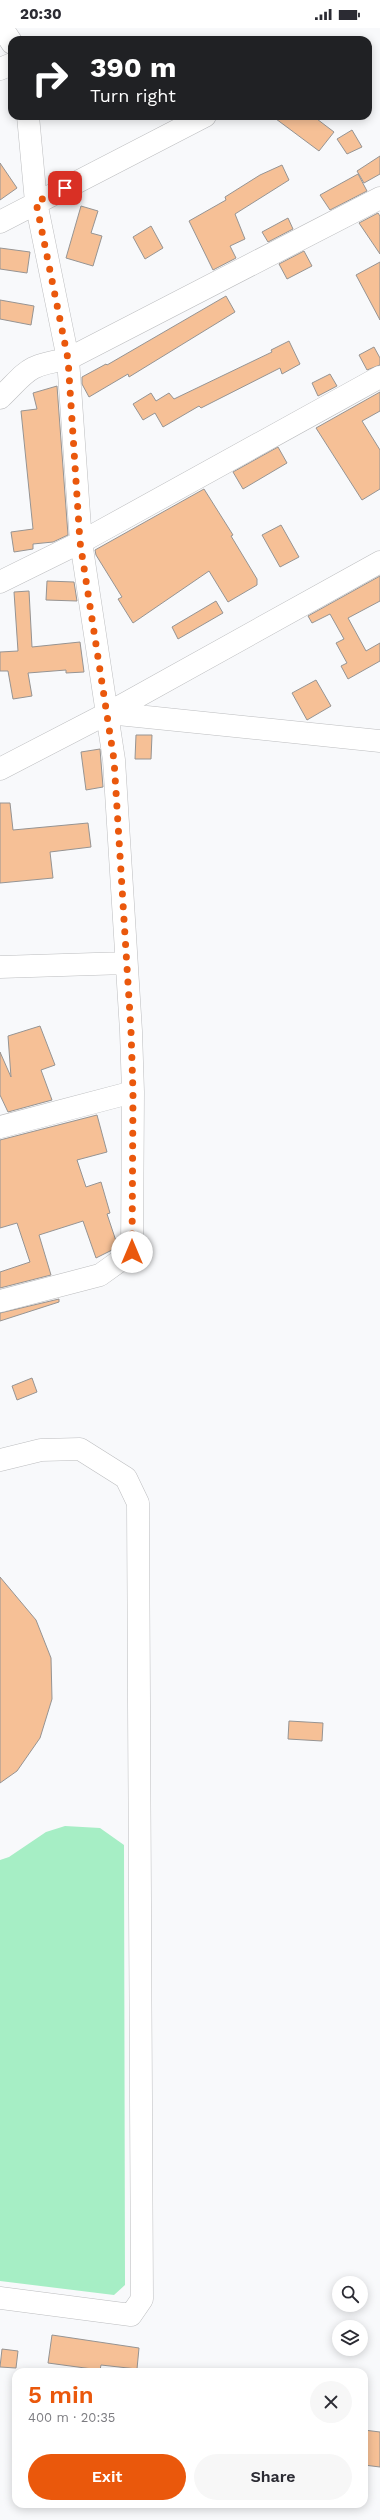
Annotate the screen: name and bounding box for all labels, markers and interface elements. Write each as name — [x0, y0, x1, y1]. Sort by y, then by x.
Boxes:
text: 20:30 — [20, 5, 62, 23]
text: 390 m — [90, 51, 176, 84]
icon: right — [24, 52, 76, 104]
text: Turn right — [90, 85, 176, 106]
pin — [48, 171, 82, 205]
icon: arrive — [54, 177, 76, 199]
position arrow — [111, 1231, 153, 1273]
map controls — [332, 2276, 368, 2356]
button: search — [332, 2276, 368, 2312]
button: layers — [332, 2320, 368, 2356]
text: 5 min — [28, 2381, 94, 2409]
button: close — [310, 2381, 352, 2423]
text: 400 m · 20:35 — [28, 2410, 115, 2425]
button: Exit — [28, 2454, 186, 2500]
button: Share — [194, 2454, 352, 2500]

